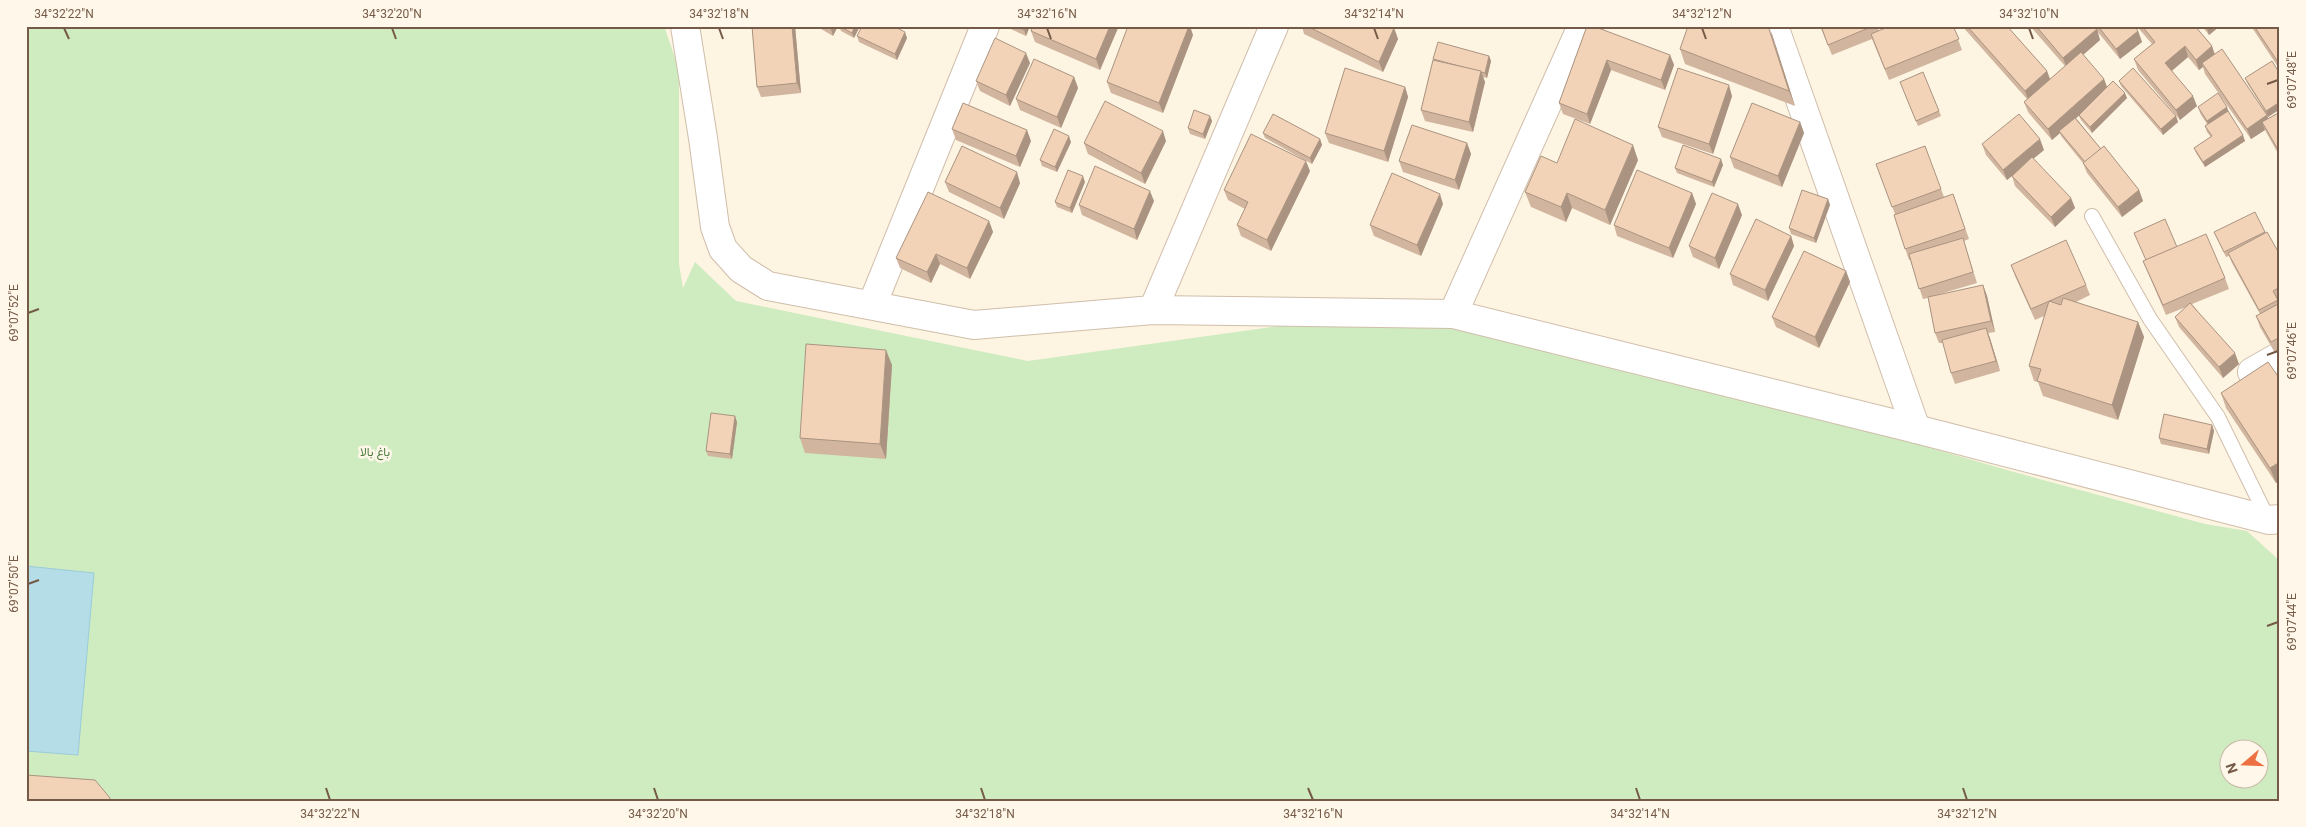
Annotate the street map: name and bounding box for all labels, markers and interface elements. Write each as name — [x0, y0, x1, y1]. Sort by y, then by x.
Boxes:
text: 34°32'22"N — [34, 7, 94, 21]
text: 34°32'20"N — [362, 7, 422, 21]
text: 34°32'18"N — [689, 7, 749, 21]
text: 34°32'16"N — [1017, 7, 1077, 21]
text: 34°32'14"N — [1344, 7, 1404, 21]
text: 34°32'12"N — [1672, 7, 1732, 21]
text: 34°32'10"N — [1999, 7, 2059, 21]
text: 69°07'48"E — [2285, 51, 2299, 109]
text: 69°07'52"E — [7, 284, 21, 342]
text: 69°07'46"E — [2285, 322, 2299, 380]
park label: باغ بالا — [360, 445, 390, 461]
text: 69°07'50"E — [7, 555, 21, 613]
text: 69°07'44"E — [2285, 593, 2299, 651]
north arrow — [2218, 740, 2268, 790]
text: N — [2223, 761, 2241, 776]
text: 34°32'22"N — [300, 807, 360, 821]
text: 34°32'20"N — [628, 807, 688, 821]
text: 34°32'18"N — [955, 807, 1015, 821]
text: 34°32'16"N — [1283, 807, 1343, 821]
text: 34°32'14"N — [1610, 807, 1670, 821]
text: 34°32'12"N — [1937, 807, 1997, 821]

